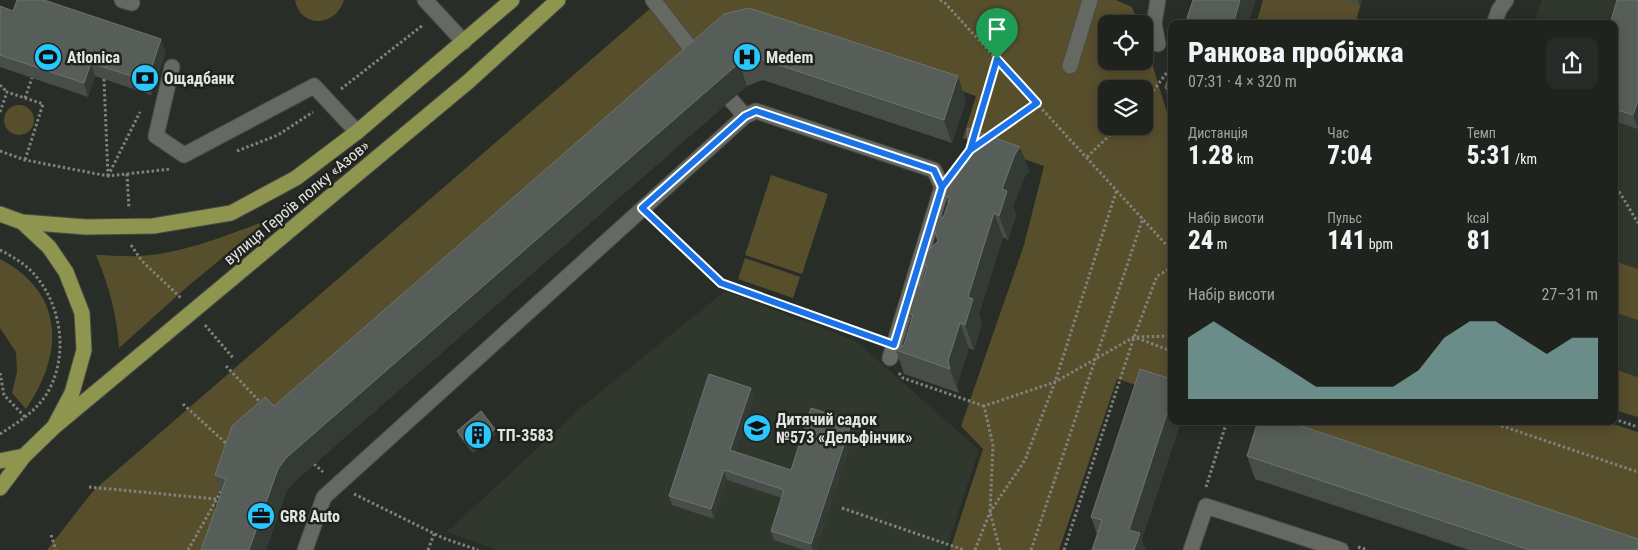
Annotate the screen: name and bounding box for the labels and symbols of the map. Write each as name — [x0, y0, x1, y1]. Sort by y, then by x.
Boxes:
pin — [976, 8, 1018, 59]
sports icon: Atlonica — [33, 42, 63, 72]
hospital icon: Medem — [732, 42, 762, 72]
place label: Atlonica — [67, 48, 121, 67]
place label: Medem — [766, 48, 813, 67]
bank icon: Ощадбанк — [130, 63, 160, 93]
place label: Ощадбанк — [164, 69, 235, 88]
street label: вулиця Героїв полку «Азов» — [220, 136, 373, 269]
place label: Дитячий садок №573 «Дельфінчик» — [776, 410, 912, 447]
school or university icon: Дитячий садок №573 «Дельфінчик» — [742, 413, 772, 443]
building icon: ТП-3583 — [463, 420, 493, 450]
place label: ТП-3583 — [497, 426, 554, 445]
office icon: GR8 Auto — [246, 501, 276, 531]
place label: GR8 Auto — [280, 507, 340, 526]

